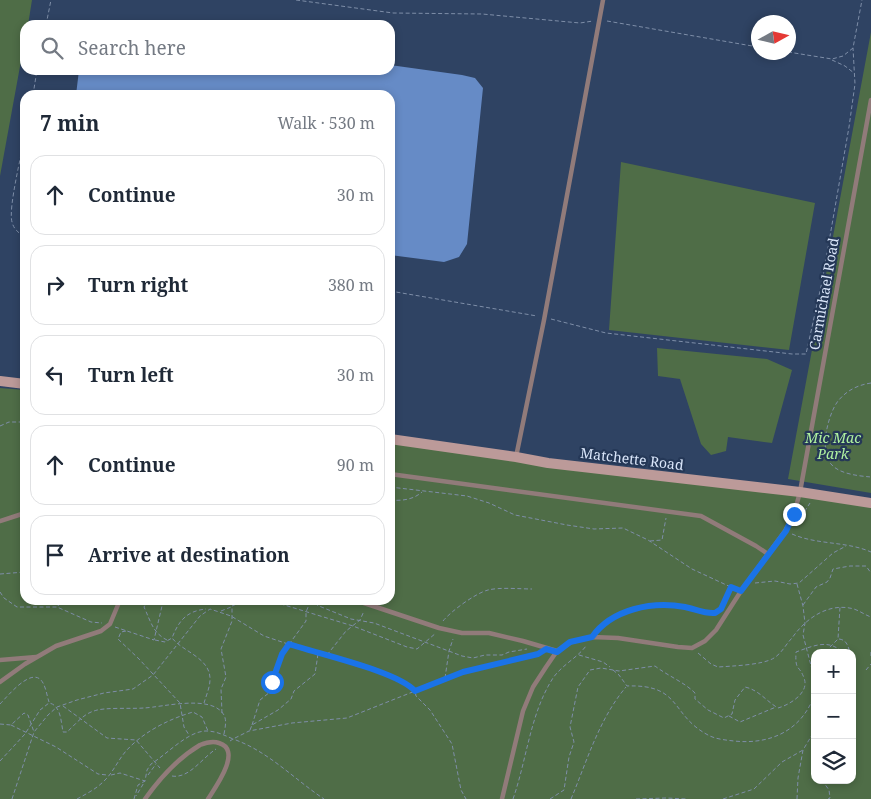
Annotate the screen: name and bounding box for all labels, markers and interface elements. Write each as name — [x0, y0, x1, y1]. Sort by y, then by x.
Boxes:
north arrow — [751, 15, 796, 60]
search box — [20, 20, 395, 75]
icon: search — [38, 34, 66, 62]
text: Search here — [78, 35, 186, 61]
text: 7 min — [40, 109, 99, 137]
text: Walk · 530 m — [278, 112, 375, 134]
icon: ahead — [41, 181, 69, 209]
text: Continue — [88, 182, 176, 208]
text: 30 m — [337, 184, 374, 206]
street label: Carmichael Road — [804, 236, 843, 352]
icon: right — [41, 271, 69, 299]
text: Turn right — [88, 272, 188, 298]
text: 380 m — [328, 274, 374, 296]
icon: left — [41, 361, 69, 389]
text: Turn left — [88, 362, 174, 388]
text: 30 m — [337, 364, 374, 386]
park label: Mic Mac Park — [804, 428, 861, 463]
street label: Matchette Road — [579, 443, 685, 474]
icon: ahead — [41, 451, 69, 479]
text: Continue — [88, 452, 176, 478]
text: 90 m — [337, 454, 374, 476]
route end — [783, 503, 806, 526]
icon: arrive — [41, 541, 69, 569]
text: Arrive at destination — [88, 542, 290, 568]
map controls — [811, 649, 856, 784]
button: + — [811, 649, 856, 694]
route start — [261, 671, 284, 694]
button: − — [811, 694, 856, 739]
button: layers — [811, 739, 856, 784]

